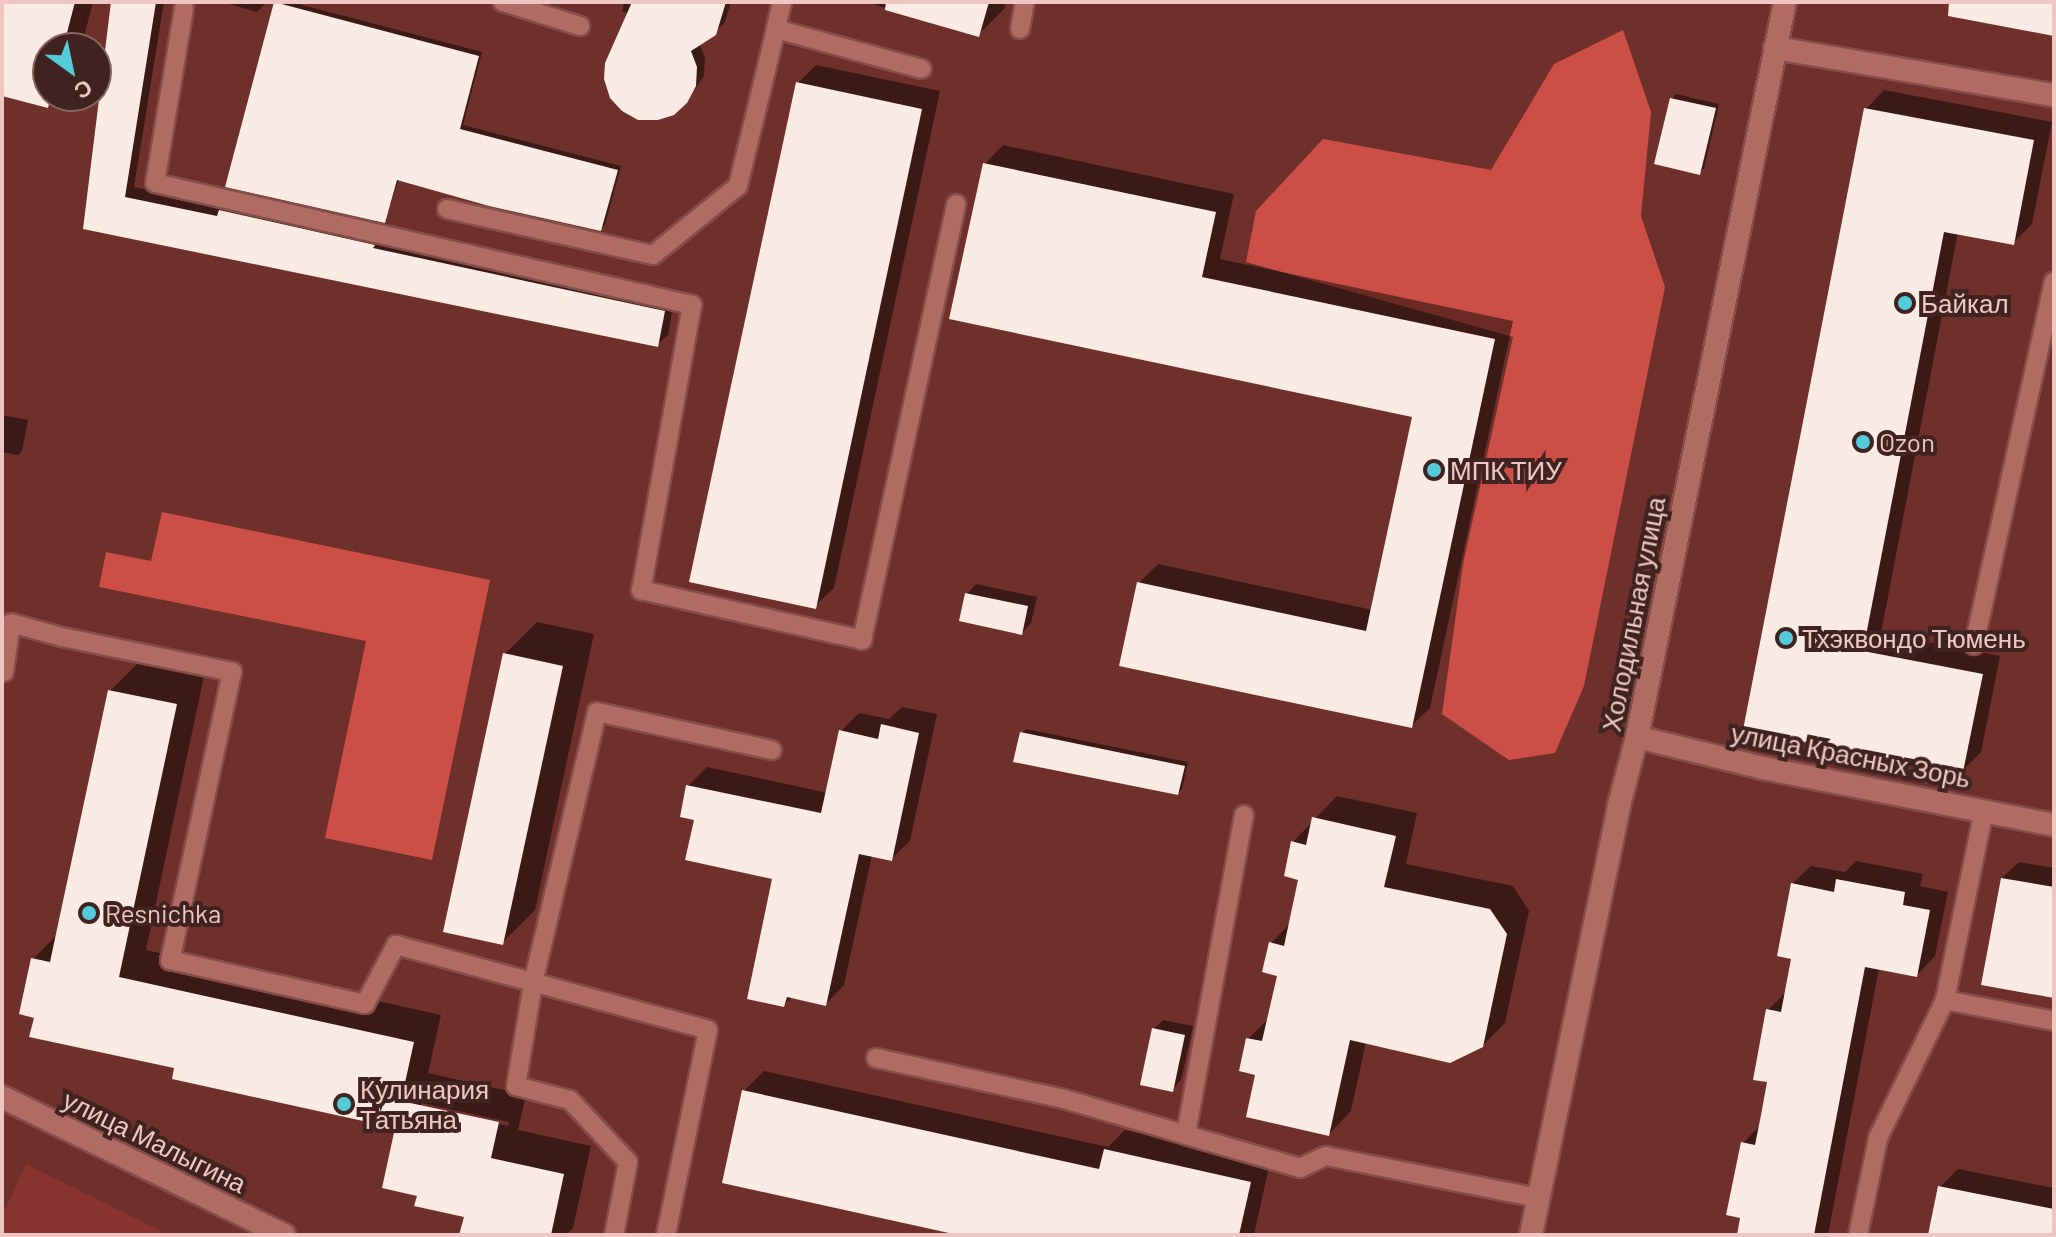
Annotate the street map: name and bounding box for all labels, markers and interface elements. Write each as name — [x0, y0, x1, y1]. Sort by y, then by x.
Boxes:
north arrow — [32, 32, 112, 112]
text: С — [70, 75, 98, 106]
place label: Байкал — [1921, 287, 2009, 319]
marker: Байкал — [1896, 294, 1914, 312]
place label: Ozon — [1879, 426, 1935, 458]
marker: Ozon — [1854, 433, 1872, 451]
place label: МПК ТИУ — [1450, 454, 1562, 486]
marker: МПК ТИУ — [1425, 461, 1443, 479]
street label: Холодильная улица — [1595, 494, 1671, 734]
place label: Тхэквондо Тюмень — [1802, 622, 2026, 654]
marker: Тхэквондо Тюмень — [1777, 629, 1795, 647]
street label: улица Красных Зорь — [1729, 716, 1973, 794]
place label: Resnichka — [105, 897, 221, 929]
marker: Resnichka — [80, 904, 98, 922]
place label: Кулинария Татьяна — [360, 1073, 489, 1134]
street label: улица Малыгина — [58, 1083, 252, 1199]
marker: Кулинария Татьяна — [335, 1095, 353, 1113]

